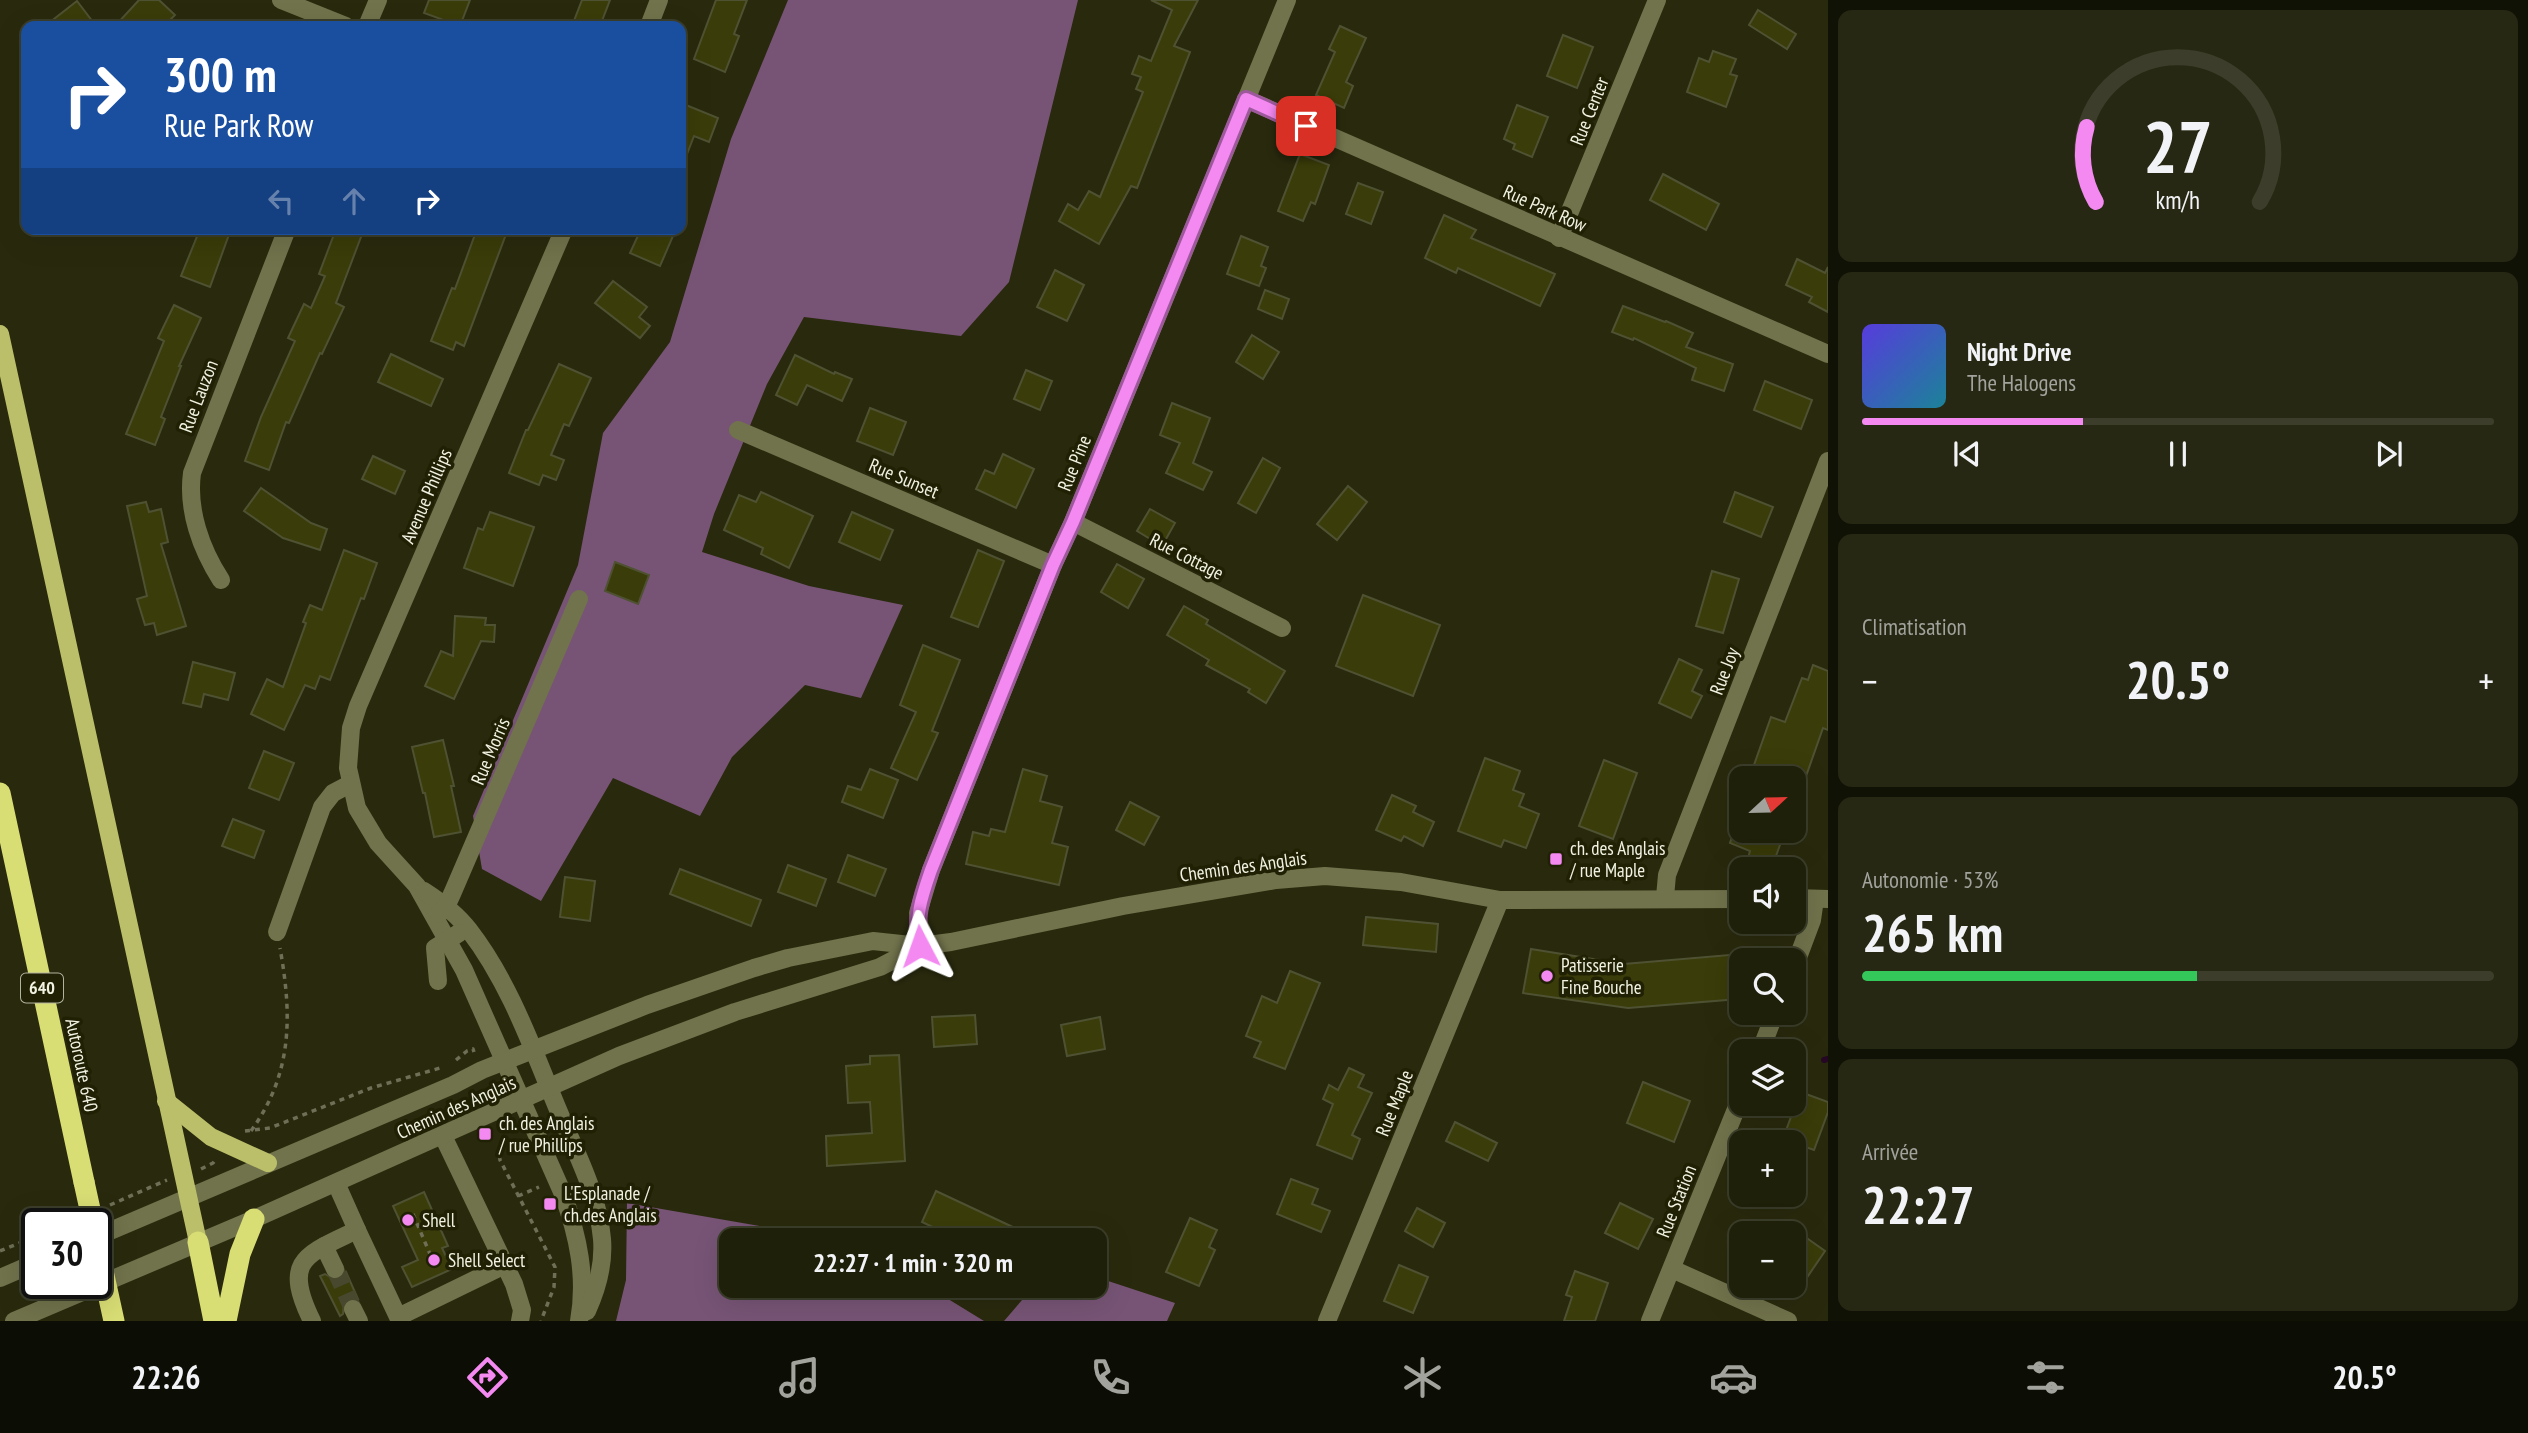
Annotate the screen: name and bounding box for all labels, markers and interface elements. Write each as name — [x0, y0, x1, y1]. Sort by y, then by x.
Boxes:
text: 300 m — [164, 42, 277, 106]
icon: right — [49, 49, 140, 140]
street label: Rue Center — [1564, 73, 1614, 149]
pin — [1276, 96, 1336, 156]
text: 27 — [2143, 98, 2213, 192]
text: Rue Park Row — [164, 104, 313, 146]
icon: arrive — [1287, 107, 1325, 145]
street label: Rue Park Row — [1500, 179, 1591, 237]
icon: left — [262, 182, 300, 220]
icon: ahead — [335, 182, 373, 220]
icon: right — [408, 182, 446, 220]
text: km/h — [2156, 184, 2200, 216]
text: Night Drive — [1967, 335, 2072, 368]
street label: Rue Lauzon — [173, 356, 223, 436]
text: The Halogens — [1967, 368, 2076, 397]
street label: Rue Pine — [1052, 431, 1096, 494]
icon: previous — [1948, 435, 1986, 473]
icon: pause — [2159, 435, 2197, 473]
icon: next — [2370, 435, 2408, 473]
street label: Avenue Phillips — [395, 445, 457, 547]
street label: Rue Sunset — [865, 453, 943, 504]
street label: Rue Cottage — [1146, 527, 1228, 585]
text: Climatisation — [1862, 612, 1967, 641]
street label: Rue Joy — [1704, 643, 1744, 698]
text: 20.5° — [2126, 646, 2230, 713]
text: − — [1862, 656, 1878, 705]
text: + — [2478, 656, 2494, 705]
street label: Rue Morris — [465, 714, 515, 788]
north arrow — [1729, 766, 1806, 844]
map controls — [1729, 766, 1806, 1298]
place label: ch. des Anglais / rue Maple — [1569, 836, 1665, 882]
street label: Chemin des Anglais — [1178, 845, 1308, 887]
marker: ch. des Anglais / rue Maple — [1548, 851, 1564, 867]
button: sound — [1729, 857, 1806, 934]
text: Autonomie · 53% — [1862, 865, 1998, 894]
text: 265 km — [1862, 899, 2003, 966]
position arrow — [883, 909, 957, 983]
button: search — [1729, 948, 1806, 1025]
place label: Patisserie Fine Bouche — [1561, 953, 1642, 999]
marker: Patisserie Fine Bouche — [1539, 968, 1555, 984]
road number: 640 — [21, 973, 63, 1002]
street label: Autoroute 640 — [60, 1016, 104, 1114]
button: layers — [1729, 1039, 1806, 1116]
street label: Rue Maple — [1370, 1066, 1418, 1140]
street label: Chemin des Anglais — [393, 1070, 519, 1144]
place label: ch. des Anglais / rue Phillips — [498, 1111, 594, 1157]
marker: ch. des Anglais / rue Phillips — [477, 1126, 493, 1142]
button: + — [1729, 1130, 1806, 1207]
text: Arrivée — [1862, 1137, 1918, 1166]
street label: Rue Station — [1651, 1161, 1701, 1241]
text: 22:27 — [1862, 1171, 1974, 1238]
place label: L'Esplanade / ch.des Anglais — [564, 1181, 657, 1227]
marker: L'Esplanade / ch.des Anglais — [542, 1196, 558, 1212]
speed limit sign: 30 — [21, 1208, 112, 1299]
place label: Shell — [422, 1208, 456, 1232]
marker: Shell — [400, 1212, 416, 1228]
button: − — [1729, 1221, 1806, 1298]
text: 22:27 · 1 min · 320 m — [813, 1246, 1013, 1279]
place label: Shell Select — [448, 1248, 526, 1272]
marker: Shell Select — [426, 1252, 442, 1268]
icon: directions — [463, 1353, 512, 1402]
icon: music — [775, 1353, 824, 1402]
icon: phone — [1086, 1353, 1135, 1402]
icon: climate — [1398, 1353, 1447, 1402]
icon: car — [1709, 1353, 1758, 1402]
icon: filters — [2021, 1353, 2070, 1402]
text: 22:26 — [131, 1356, 200, 1398]
text: 20.5° — [2332, 1356, 2397, 1398]

